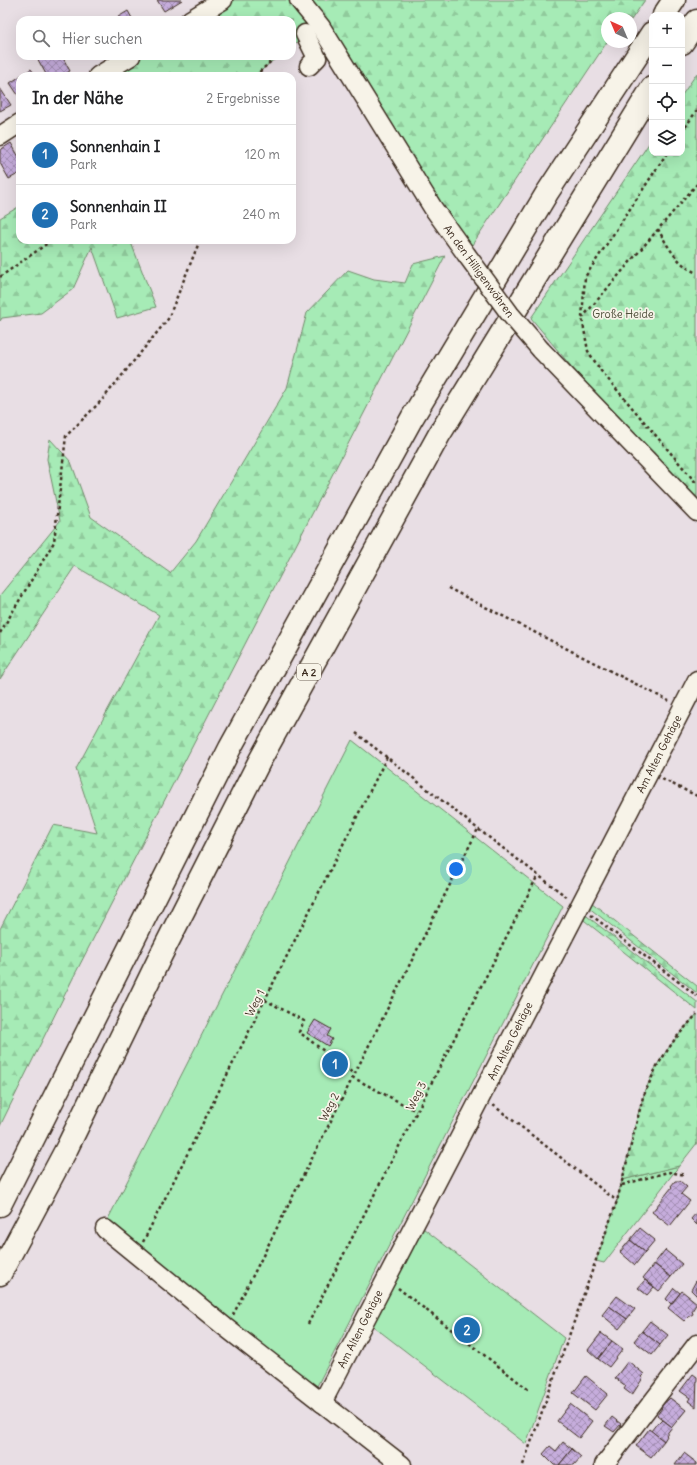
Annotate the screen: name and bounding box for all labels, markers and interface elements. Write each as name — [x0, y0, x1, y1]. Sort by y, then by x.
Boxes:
north arrow — [601, 12, 637, 48]
map controls — [649, 12, 685, 156]
button: + — [649, 12, 685, 48]
search box — [16, 16, 296, 60]
icon: search — [30, 27, 52, 49]
text: Hier suchen — [62, 29, 142, 48]
button: − — [649, 48, 685, 84]
button: locate — [649, 84, 685, 120]
text: In der Nähe — [32, 87, 124, 109]
text: 2 Ergebnisse — [206, 90, 280, 107]
button: layers — [649, 120, 685, 156]
text: Sonnenhain I — [70, 137, 160, 156]
text: 1 — [42, 146, 48, 163]
text: 120 m — [245, 146, 280, 163]
text: Park — [70, 156, 97, 173]
text: Sonnenhain II — [70, 197, 167, 216]
text: 2 — [41, 206, 49, 223]
text: 240 m — [243, 206, 280, 223]
text: Park — [70, 216, 97, 233]
street label: An den Hilligenwöhren — [441, 222, 517, 320]
park label: Große Heide — [592, 307, 654, 321]
road number: A 2 — [297, 664, 321, 680]
street label: Am Alten Gehäge — [633, 713, 685, 795]
your location — [446, 859, 466, 879]
street label: Weg 1 — [242, 987, 268, 1019]
street label: Am Alten Gehäge — [484, 1000, 536, 1082]
pin: 1 — [322, 1049, 348, 1079]
street label: Weg 3 — [403, 1079, 429, 1113]
street label: Weg 2 — [316, 1090, 342, 1124]
street label: Am Alten Gehäge — [334, 1288, 386, 1370]
pin: 2 — [454, 1315, 480, 1345]

